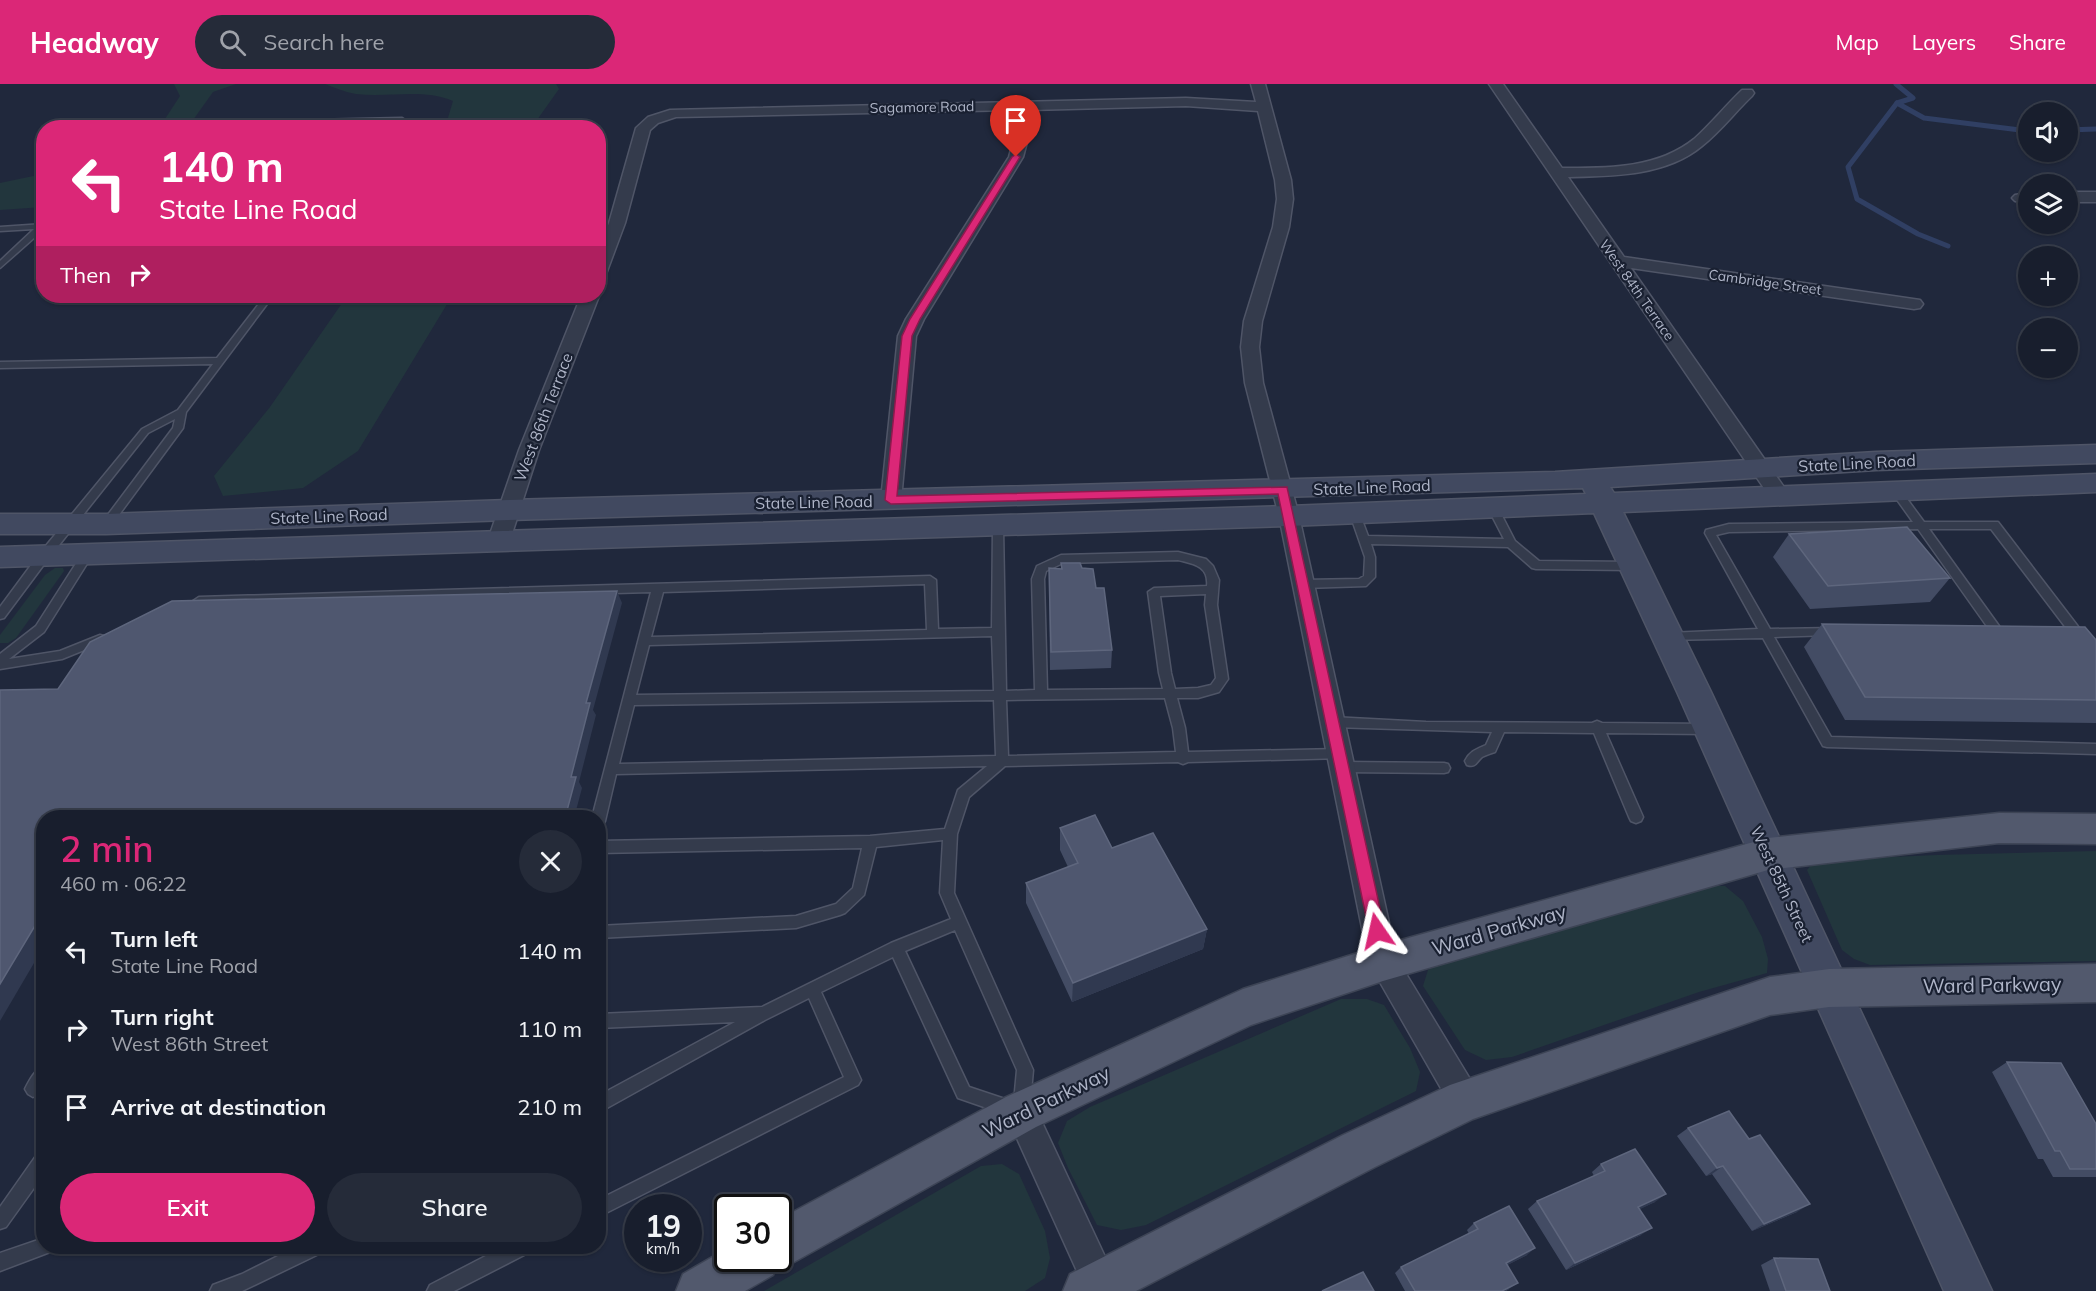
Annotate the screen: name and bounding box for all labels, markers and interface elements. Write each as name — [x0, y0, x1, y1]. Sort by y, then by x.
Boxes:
search box — [195, 15, 615, 69]
text: Headway — [30, 25, 159, 60]
icon: search — [216, 26, 249, 59]
text: Search here — [264, 28, 385, 56]
text: Map — [1836, 29, 1879, 55]
text: Layers — [1912, 29, 1976, 55]
text: Share — [2009, 29, 2066, 55]
pin — [990, 95, 1041, 157]
street label: Sagamore Road — [869, 97, 975, 117]
map controls — [2018, 102, 2078, 378]
button: sound — [2018, 102, 2078, 162]
icon: arrive — [999, 104, 1032, 137]
text: 140 m — [159, 140, 284, 193]
icon: left — [60, 144, 138, 222]
button: layers — [2018, 174, 2078, 234]
text: State Line Road — [159, 192, 357, 226]
street label: West 84th Terrace — [1595, 236, 1679, 344]
button: + — [2018, 246, 2078, 306]
icon: right — [123, 258, 156, 291]
text: Then — [60, 261, 111, 289]
street label: Cambridge Street — [1707, 265, 1823, 299]
button: − — [2018, 318, 2078, 378]
street label: West 86th Terrace — [509, 350, 577, 484]
street label: State Line Road — [1798, 450, 1916, 476]
street label: State Line Road — [1313, 475, 1431, 499]
street label: State Line Road — [755, 491, 873, 513]
street label: State Line Road — [270, 504, 388, 528]
street label: West 85th Street — [1746, 823, 1818, 946]
text: 2 min — [60, 826, 154, 871]
button: close — [519, 830, 582, 893]
text: 460 m · 06:22 — [60, 871, 186, 896]
street label: Ward Parkway — [1429, 898, 1569, 961]
position arrow — [1345, 899, 1409, 963]
text: Turn left — [111, 925, 198, 953]
icon: left — [60, 935, 93, 968]
text: 140 m — [517, 937, 582, 965]
text: State Line Road — [111, 953, 258, 978]
street label: Ward Parkway — [1922, 971, 2062, 998]
text: Turn right — [111, 1003, 214, 1031]
icon: right — [60, 1013, 93, 1046]
text: 110 m — [517, 1015, 582, 1043]
text: West 86th Street — [111, 1031, 268, 1056]
street label: Ward Parkway — [978, 1060, 1114, 1143]
icon: arrive — [60, 1091, 93, 1124]
text: Arrive at destination — [111, 1093, 326, 1121]
text: 210 m — [517, 1093, 582, 1121]
button: Exit — [60, 1173, 315, 1242]
button: Share — [327, 1173, 582, 1242]
speed limit sign: 30 — [714, 1194, 792, 1272]
text: 19 — [645, 1207, 681, 1245]
text: km/h — [646, 1239, 680, 1258]

